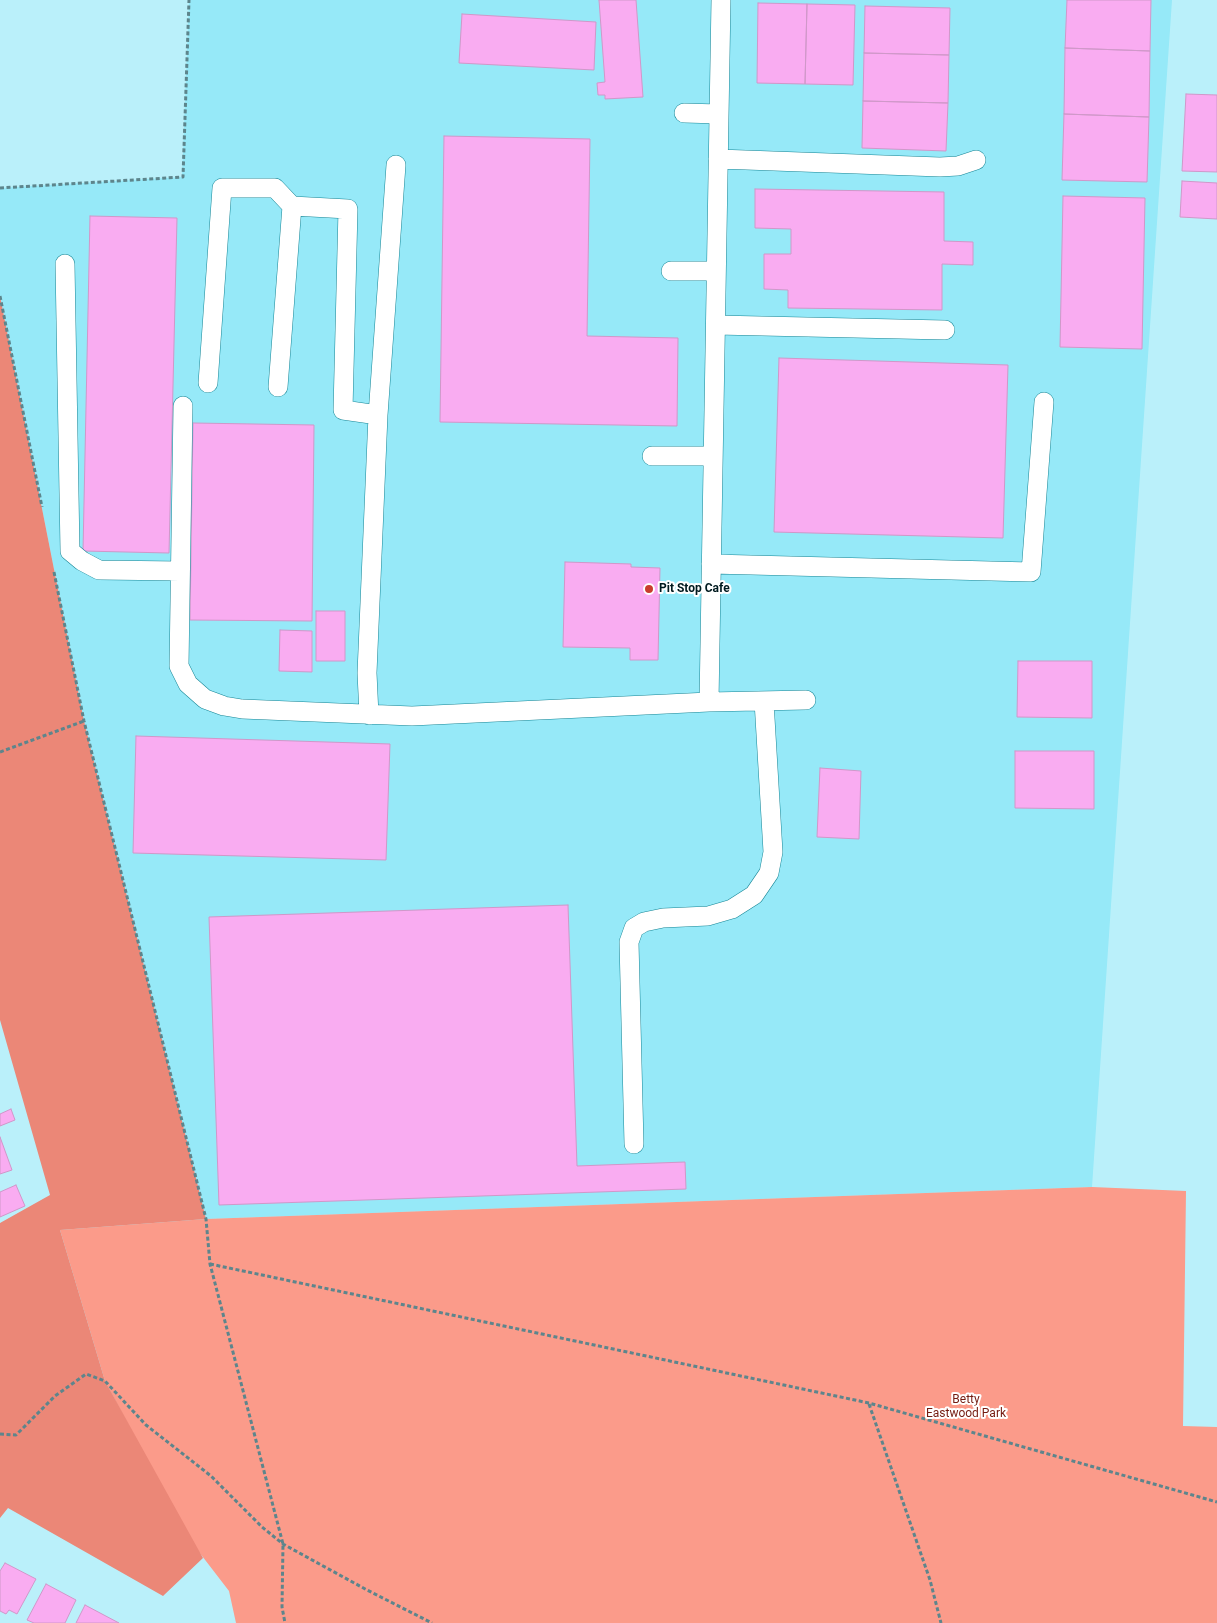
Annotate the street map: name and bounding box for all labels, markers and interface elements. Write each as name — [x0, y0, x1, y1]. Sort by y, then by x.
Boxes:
place label: Pit Stop Cafe — [659, 582, 730, 596]
marker: Pit Stop Cafe — [643, 583, 655, 595]
park label: Betty Eastwood Park — [926, 1393, 1006, 1421]

